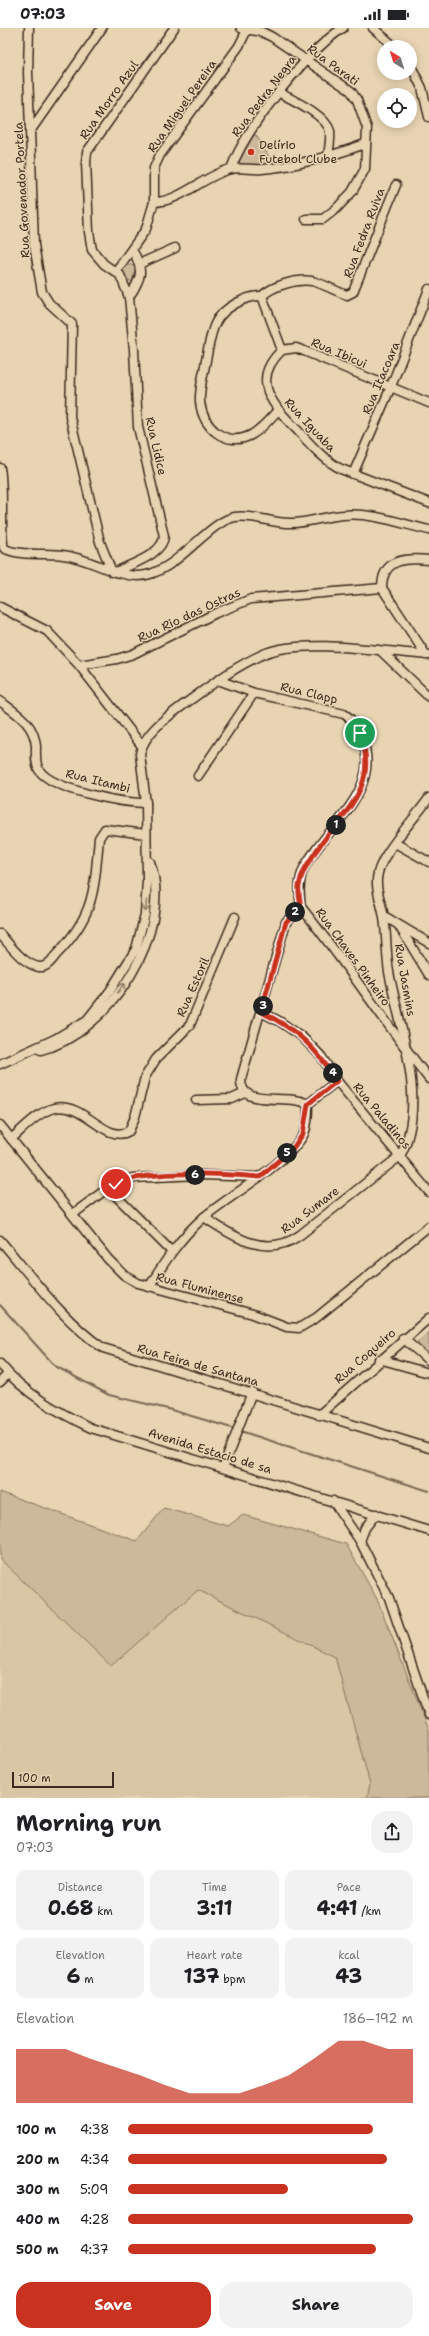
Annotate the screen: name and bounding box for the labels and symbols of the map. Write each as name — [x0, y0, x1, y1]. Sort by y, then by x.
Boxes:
north arrow — [377, 40, 417, 80]
street label: Rua Parati — [304, 41, 362, 89]
street label: Rua Pedra Negra — [228, 51, 300, 140]
street label: Rua Miguel Pereira — [144, 56, 220, 156]
street label: Rua Morro Azul — [76, 57, 142, 143]
street label: Rua Govenador Portela — [10, 121, 34, 258]
place label: Delírio Futebol Clube — [259, 137, 337, 167]
marker: Delírio Futebol Clube — [246, 147, 256, 157]
street label: Rua Fedra Ruiva — [340, 185, 389, 280]
street label: Rua Ibicui — [309, 334, 369, 372]
street label: Rua Itacoara — [358, 339, 404, 417]
street label: Rua Iguaba — [281, 395, 340, 456]
street label: Rua Lidice — [142, 415, 171, 477]
street label: Rua Rio das Ostras — [135, 584, 243, 646]
street label: Rua Clapp — [279, 679, 339, 707]
pin — [343, 716, 377, 750]
street label: Rua Itambi — [64, 765, 132, 797]
pin: 1 — [326, 815, 346, 835]
one-way arrow — [142, 899, 149, 912]
pin: 2 — [285, 902, 305, 922]
street label: Rua Chaves Pinheiro — [312, 905, 394, 1009]
street label: Rua Jasmins — [391, 942, 419, 1018]
street label: Rua Estoril — [173, 954, 213, 1019]
one-way arrow — [117, 983, 125, 994]
pin: 3 — [253, 996, 273, 1016]
pin: 4 — [323, 1063, 343, 1083]
street label: Rua Paladinos — [349, 1079, 415, 1153]
pin: 5 — [277, 1143, 297, 1163]
pin: 6 — [185, 1165, 205, 1185]
pin — [99, 1167, 133, 1201]
street label: Rua Sumare — [278, 1183, 343, 1237]
street label: Rua Fluminense — [154, 1269, 246, 1307]
street label: Rua Coqueiro — [331, 1325, 399, 1387]
street label: Rua Feira de Santana — [135, 1340, 261, 1390]
street label: Avenida Estacio de sa — [146, 1425, 274, 1478]
scale bar — [12, 1770, 114, 1789]

